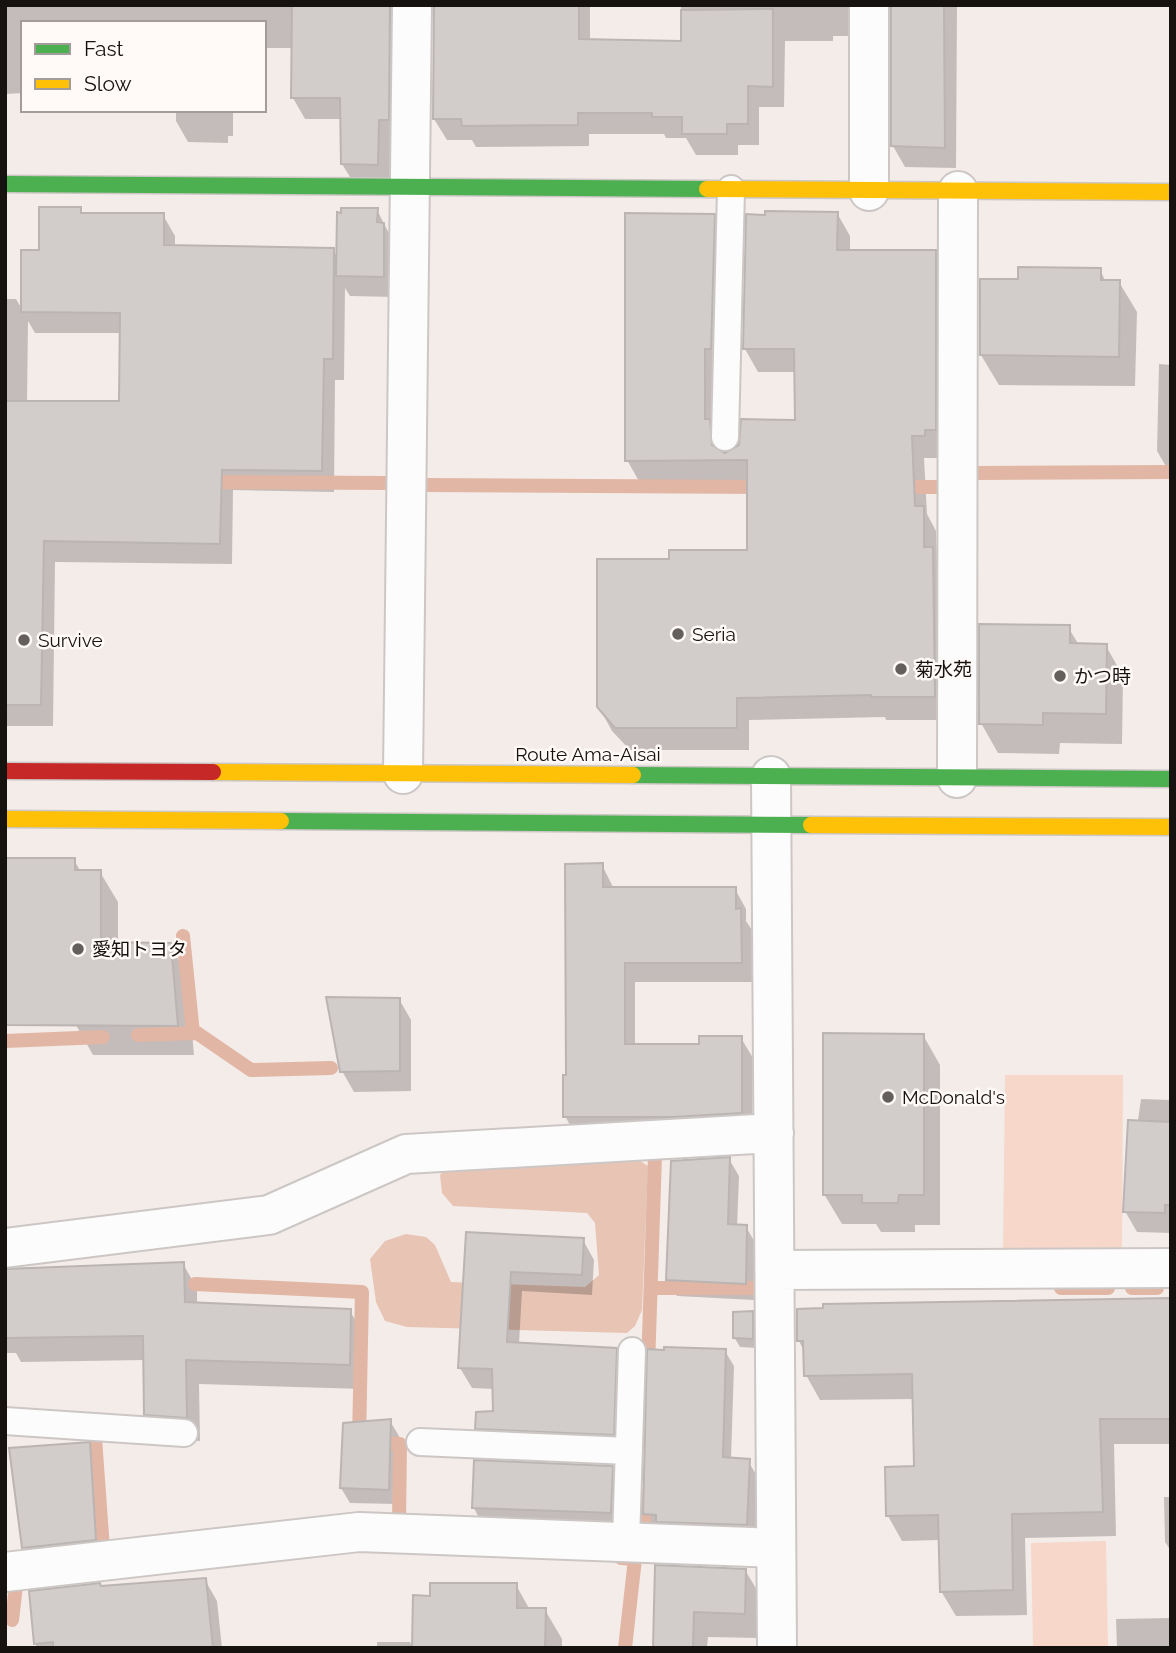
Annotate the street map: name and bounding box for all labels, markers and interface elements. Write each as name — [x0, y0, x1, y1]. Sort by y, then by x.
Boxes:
legend — [21, 21, 266, 112]
text: Fast — [84, 36, 124, 61]
text: Slow — [84, 71, 132, 96]
place label: Seria — [692, 623, 736, 645]
marker: Seria — [670, 626, 686, 642]
place label: Survive — [38, 629, 103, 651]
marker: Survive — [16, 632, 32, 648]
place label: 菊水苑 — [915, 658, 972, 680]
marker: 菊水苑 — [893, 661, 909, 677]
place label: かつ時 — [1074, 665, 1131, 687]
marker: かつ時 — [1052, 668, 1068, 684]
street label: Route Ama-Aisai — [515, 743, 661, 765]
place label: 愛知トヨタ — [92, 938, 187, 960]
marker: 愛知トヨタ — [70, 941, 86, 957]
place label: McDonald's — [902, 1086, 1005, 1108]
marker: McDonald's — [880, 1089, 896, 1105]

